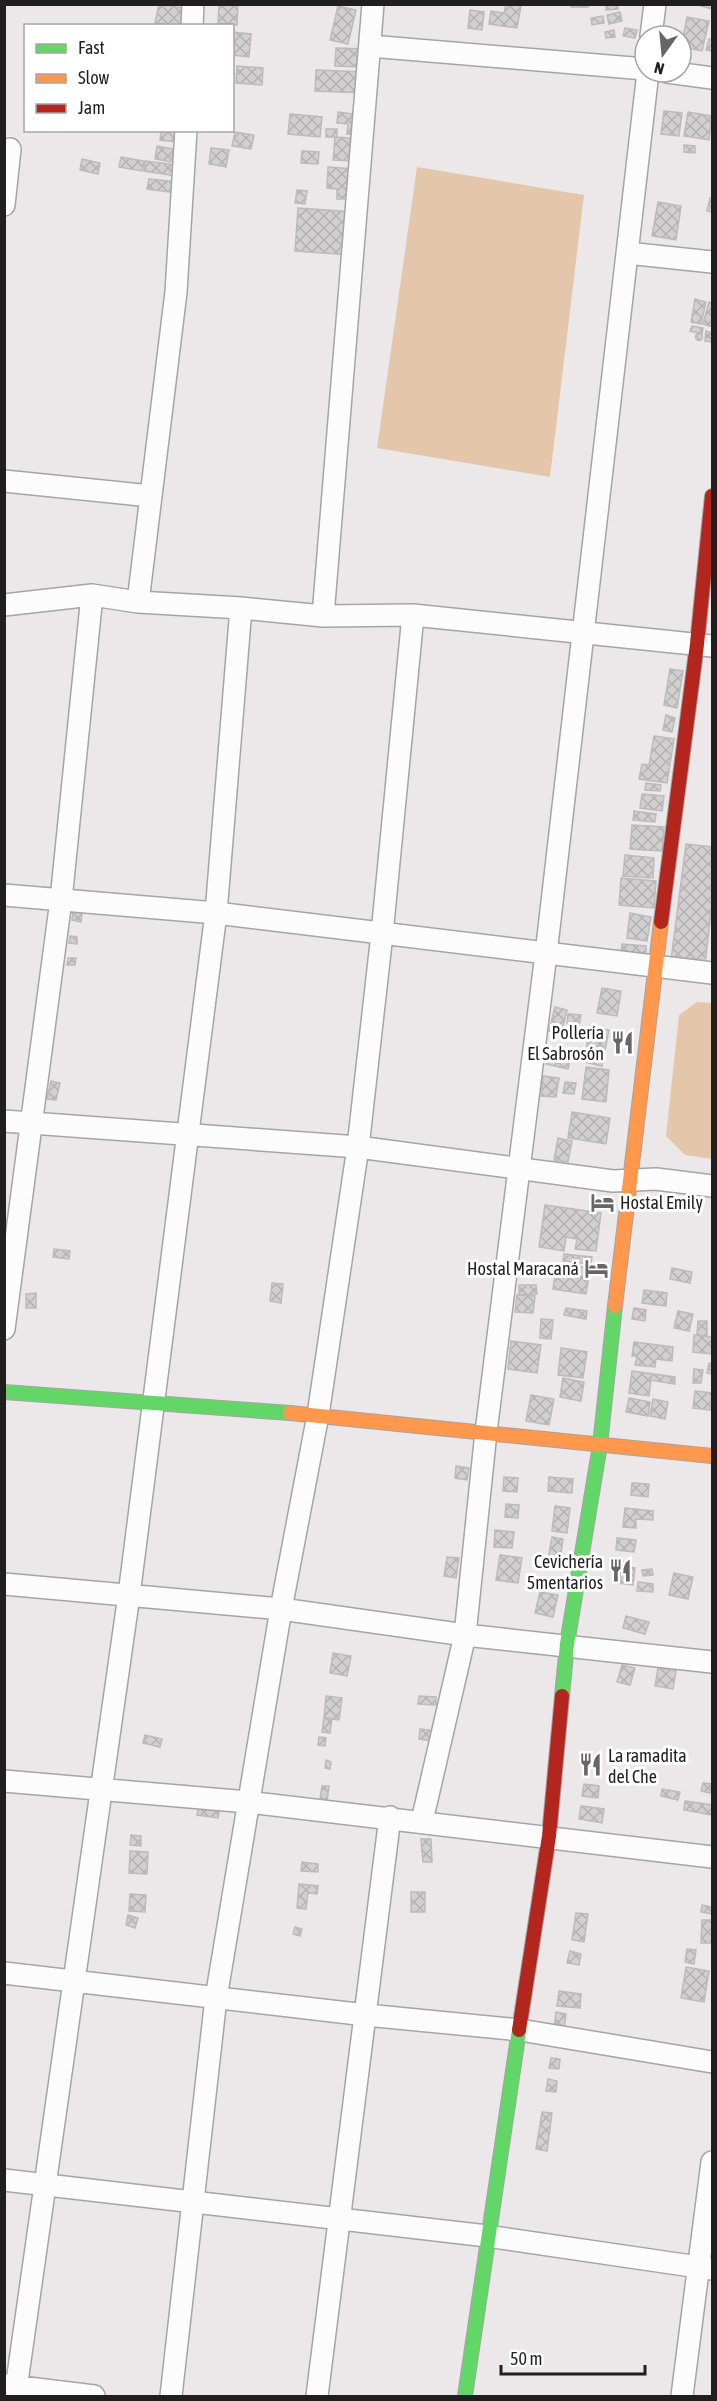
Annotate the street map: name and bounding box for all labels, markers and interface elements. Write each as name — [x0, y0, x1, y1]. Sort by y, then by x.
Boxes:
legend — [24, 24, 234, 132]
north arrow — [633, 24, 693, 84]
text: Fast — [78, 37, 105, 58]
text: N — [652, 59, 666, 78]
text: Slow — [78, 67, 109, 88]
text: Jam — [78, 97, 105, 118]
place label: Pollería El Sabrosón — [527, 1022, 604, 1064]
restaurant icon: Pollería El Sabrosón — [609, 1029, 635, 1055]
hotel icon: Hostal Emily — [589, 1189, 615, 1215]
place label: Hostal Emily — [620, 1192, 703, 1213]
hotel icon: Hostal Maracaná — [584, 1255, 610, 1281]
place label: Hostal Maracaná — [467, 1258, 579, 1279]
place label: Cevichería 5mentarios — [527, 1551, 603, 1593]
restaurant icon: Cevichería 5mentarios — [608, 1558, 634, 1584]
place label: La ramadita del Che — [608, 1745, 687, 1787]
restaurant icon: La ramadita del Che — [577, 1752, 603, 1778]
scale bar — [501, 2338, 645, 2376]
text: 50 m — [510, 2348, 542, 2369]

